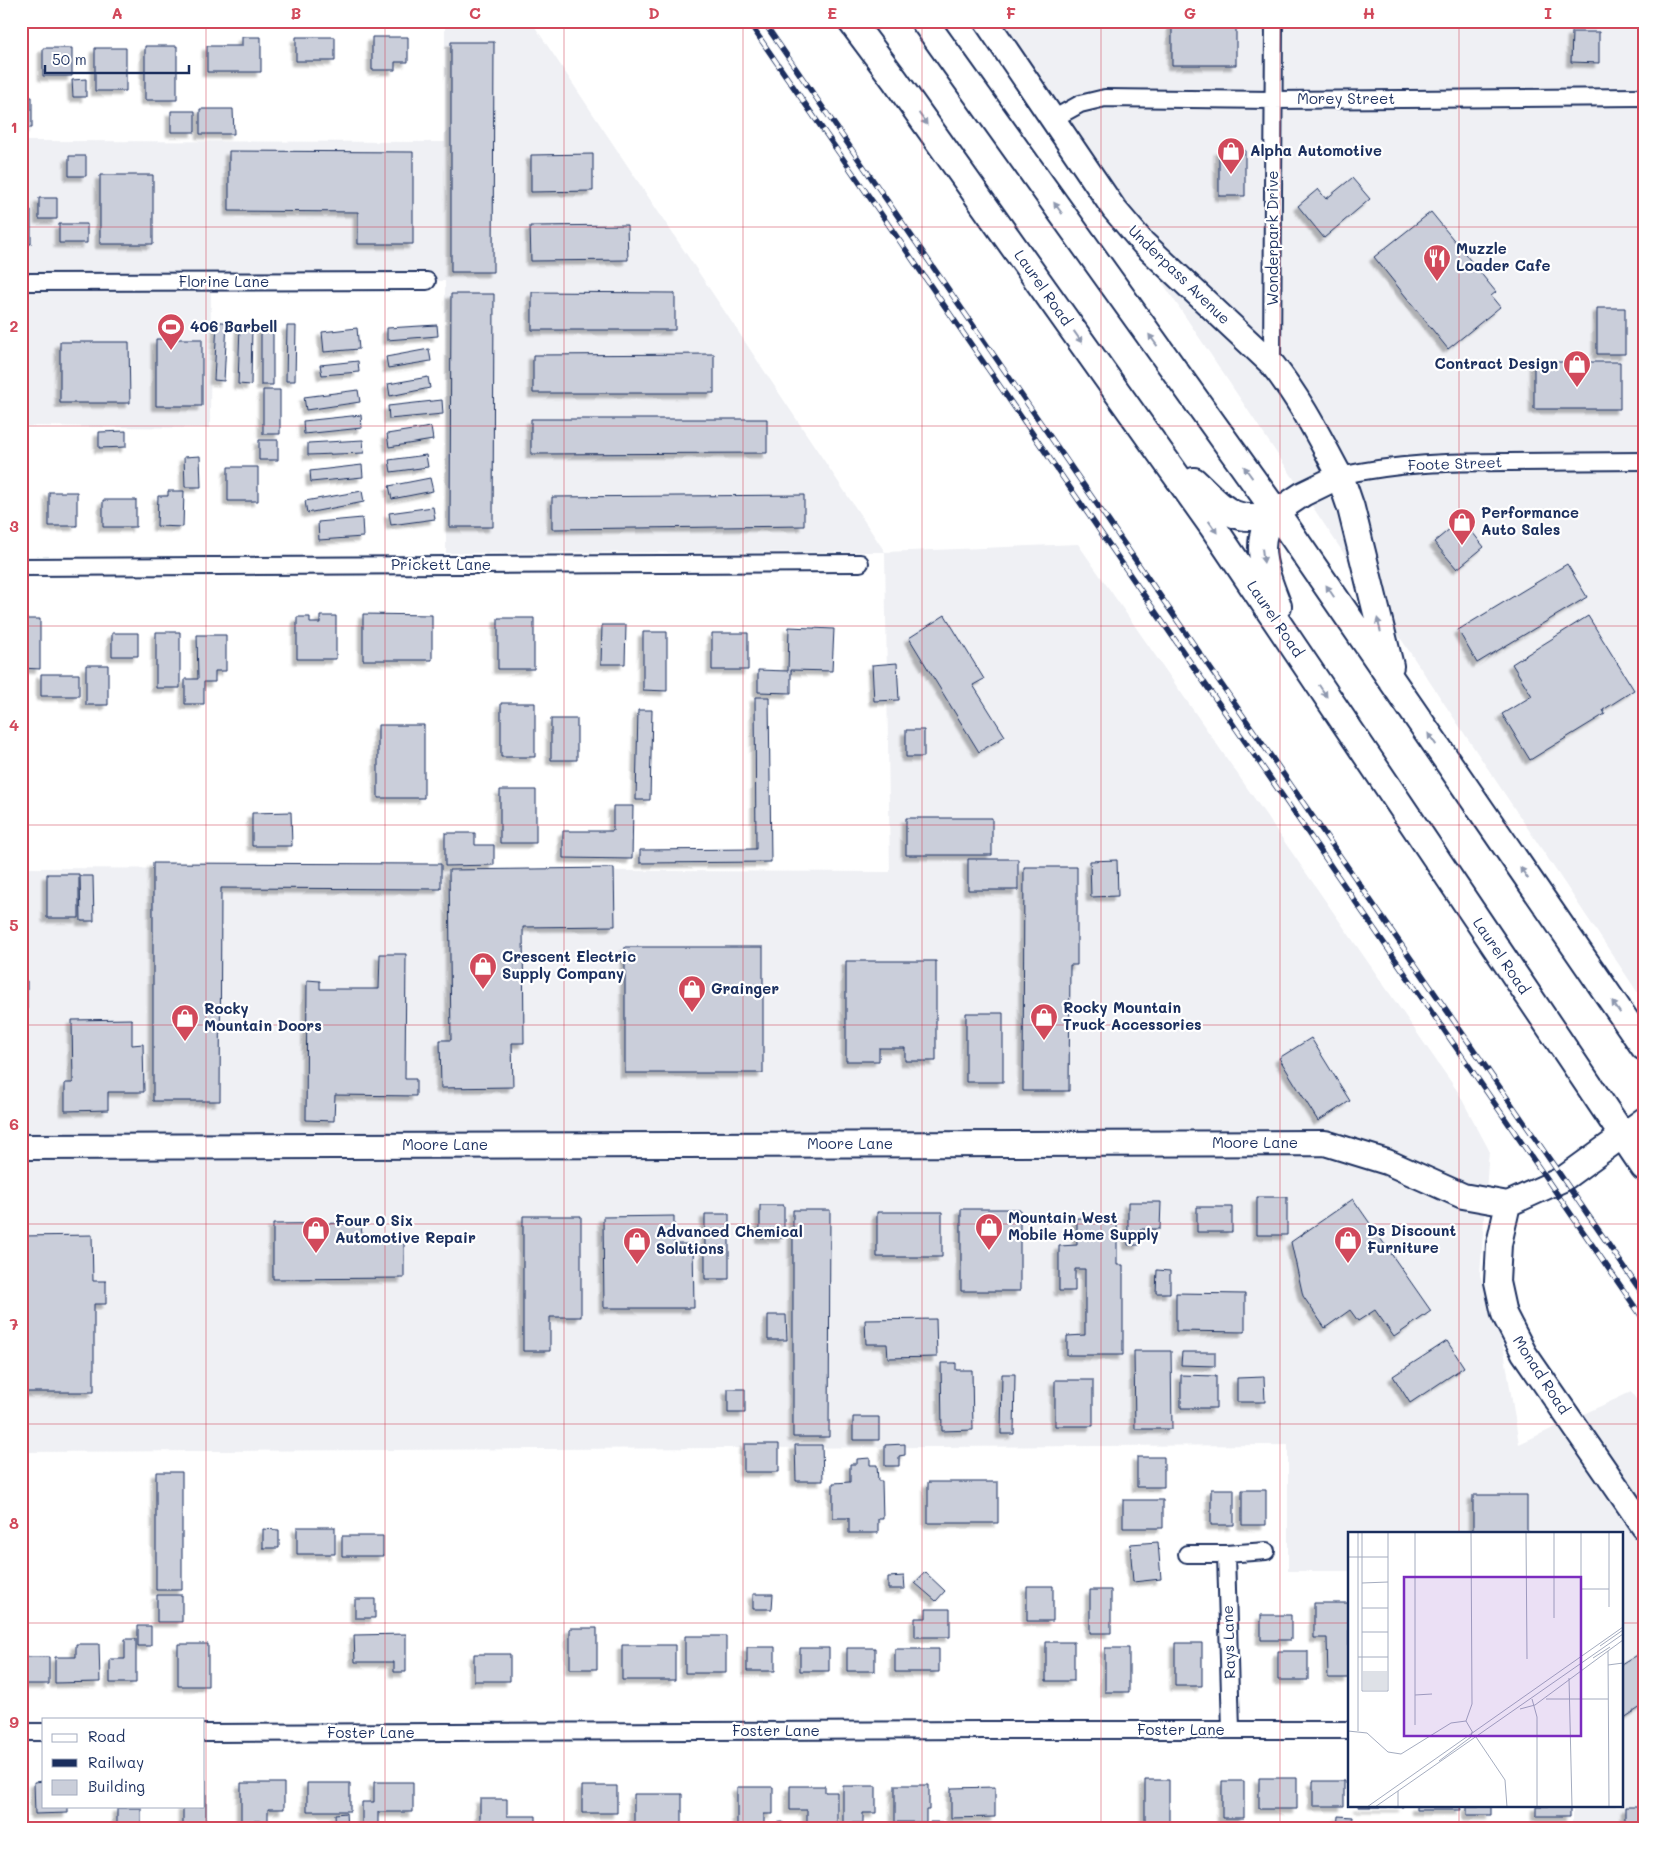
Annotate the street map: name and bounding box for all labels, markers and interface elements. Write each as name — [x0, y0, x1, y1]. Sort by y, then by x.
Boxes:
text: A — [111, 2, 123, 23]
text: B — [291, 2, 301, 23]
text: C — [469, 2, 481, 23]
text: D — [648, 2, 660, 23]
text: E — [827, 2, 837, 23]
text: F — [1006, 2, 1016, 23]
text: G — [1184, 2, 1196, 23]
text: H — [1363, 2, 1375, 23]
text: I — [1544, 2, 1552, 23]
scale bar — [45, 42, 189, 74]
text: 50 m — [52, 49, 87, 69]
street label: Morey Street — [1297, 88, 1395, 108]
one-way arrow — [918, 113, 928, 126]
text: 1 — [10, 116, 18, 137]
shop icon: Alpha Automotive — [1216, 136, 1246, 175]
place label: Alpha Automotive — [1250, 140, 1382, 160]
street label: Wonderpark Drive — [1262, 170, 1282, 306]
one-way arrow — [1053, 201, 1063, 215]
street label: Underpass Avenue — [1124, 220, 1235, 328]
place label: Muzzle Loader Cafe — [1456, 238, 1550, 275]
restaurant icon: Muzzle Loader Cafe — [1422, 243, 1452, 282]
street label: Laurel Road — [1010, 246, 1077, 329]
street label: Florine Lane — [179, 271, 269, 291]
sports icon: 406 Barbell — [156, 312, 186, 351]
text: 2 — [10, 315, 19, 336]
place label: 406 Barbell — [190, 316, 277, 336]
one-way arrow — [1073, 330, 1083, 344]
one-way arrow — [1148, 333, 1158, 347]
shop icon: Contract Design — [1562, 349, 1592, 388]
place label: Contract Design — [1435, 353, 1558, 373]
street label: Foote Street — [1407, 451, 1503, 475]
one-way arrow — [1242, 466, 1253, 479]
place label: Performance Auto Sales — [1481, 502, 1579, 539]
shop icon: Performance Auto Sales — [1447, 507, 1477, 546]
text: 3 — [9, 515, 19, 536]
one-way arrow — [1208, 520, 1218, 534]
one-way arrow — [1259, 548, 1267, 564]
street label: Prickett Lane — [391, 554, 491, 574]
street label: Laurel Road — [1243, 576, 1309, 661]
one-way arrow — [1325, 584, 1335, 597]
one-way arrow — [1375, 617, 1383, 632]
one-way arrow — [1318, 684, 1328, 698]
text: 4 — [9, 714, 19, 735]
one-way arrow — [1427, 732, 1437, 746]
one-way arrow — [1519, 866, 1529, 880]
street label: Laurel Road — [1469, 913, 1535, 998]
text: 5 — [9, 914, 19, 935]
place label: Crescent Electric Supply Company — [502, 946, 636, 983]
shop icon: Crescent Electric Supply Company — [468, 951, 498, 990]
shop icon: Grainger — [677, 974, 707, 1013]
place label: Grainger — [711, 978, 779, 998]
place label: Rocky Mountain Truck Accessories — [1063, 997, 1202, 1034]
place label: Rocky Mountain Doors — [204, 998, 322, 1035]
one-way arrow — [1611, 1000, 1621, 1014]
shop icon: Rocky Mountain Truck Accessories — [1029, 1002, 1059, 1041]
shop icon: Rocky Mountain Doors — [170, 1003, 200, 1042]
text: 6 — [9, 1113, 19, 1134]
street label: Moore Lane — [1212, 1132, 1298, 1152]
street label: Moore Lane — [807, 1133, 893, 1153]
street label: Moore Lane — [402, 1134, 488, 1154]
place label: Mountain West Mobile Home Supply — [1008, 1207, 1159, 1244]
place label: Four 0 Six Automotive Repair — [335, 1210, 476, 1247]
shop icon: Mountain West Mobile Home Supply — [974, 1212, 1004, 1251]
shop icon: Four 0 Six Automotive Repair — [301, 1215, 331, 1254]
place label: Ds Discount Furniture — [1367, 1220, 1456, 1257]
place label: Advanced Chemical Solutions — [656, 1221, 803, 1258]
shop icon: Ds Discount Furniture — [1333, 1225, 1363, 1264]
shop icon: Advanced Chemical Solutions — [622, 1226, 652, 1265]
text: 7 — [10, 1313, 19, 1334]
street label: Monad Road — [1509, 1331, 1575, 1418]
text: 8 — [9, 1512, 19, 1533]
inset map — [1348, 1532, 1622, 1808]
street label: Rays Lane — [1217, 1605, 1239, 1679]
text: 9 — [9, 1711, 19, 1732]
legend — [42, 1718, 205, 1808]
street label: Foster Lane — [1137, 1719, 1225, 1739]
street label: Foster Lane — [732, 1720, 820, 1740]
street label: Foster Lane — [327, 1722, 415, 1742]
text: Road — [88, 1726, 125, 1746]
text: Railway — [88, 1752, 144, 1772]
text: Building — [88, 1776, 145, 1796]

